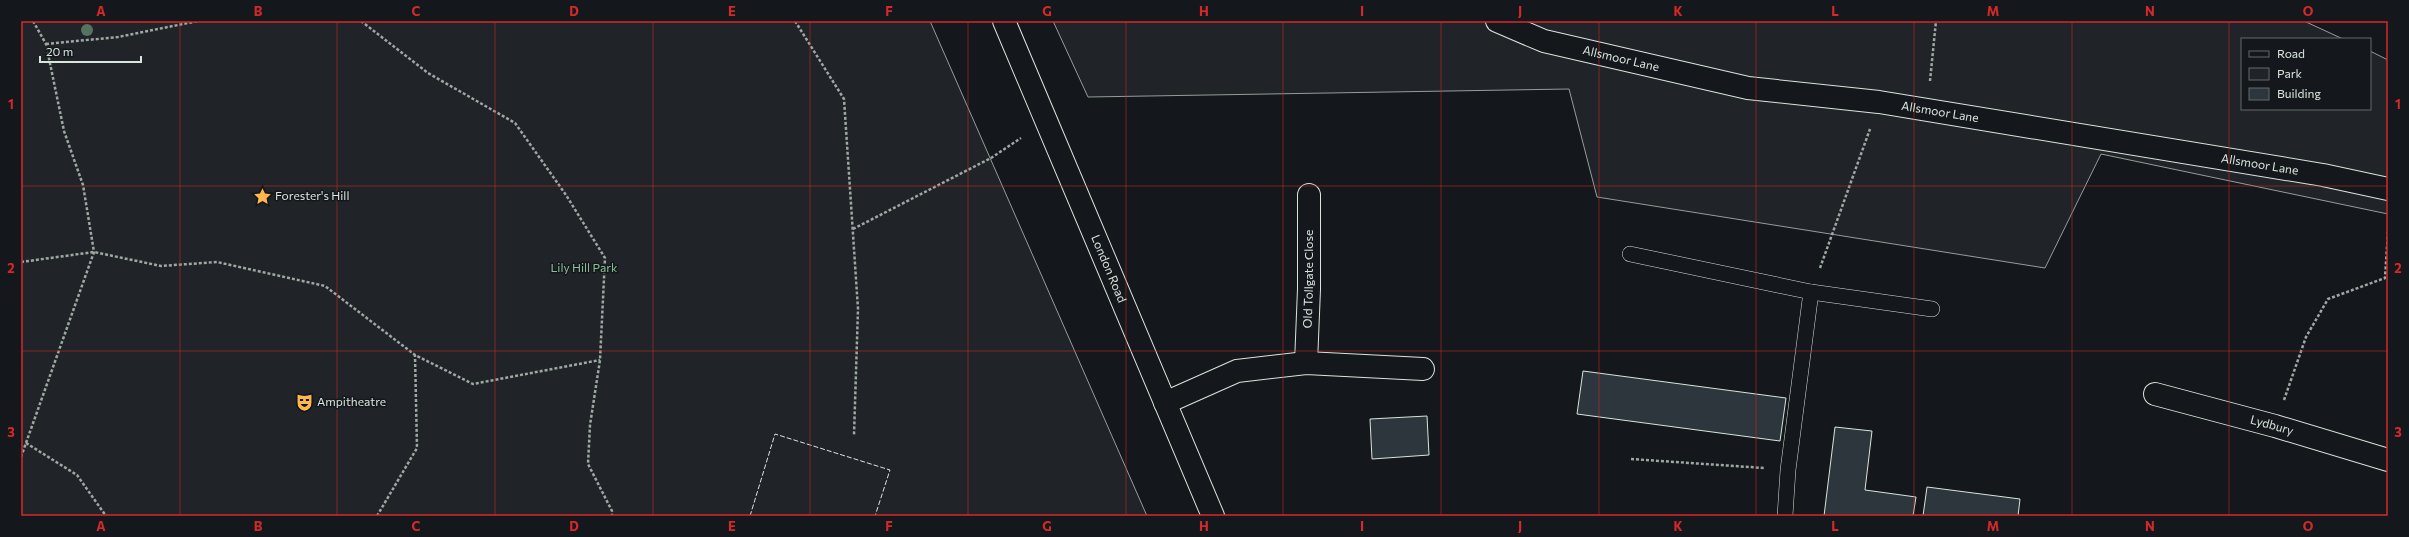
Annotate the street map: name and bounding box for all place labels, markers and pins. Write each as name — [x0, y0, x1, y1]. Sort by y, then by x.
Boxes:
place icon: Forester's Hill — [252, 186, 272, 206]
place label: Forester's Hill — [275, 188, 349, 202]
theatre icon: Ampitheatre — [294, 392, 314, 412]
place label: Ampitheatre — [317, 394, 386, 408]

